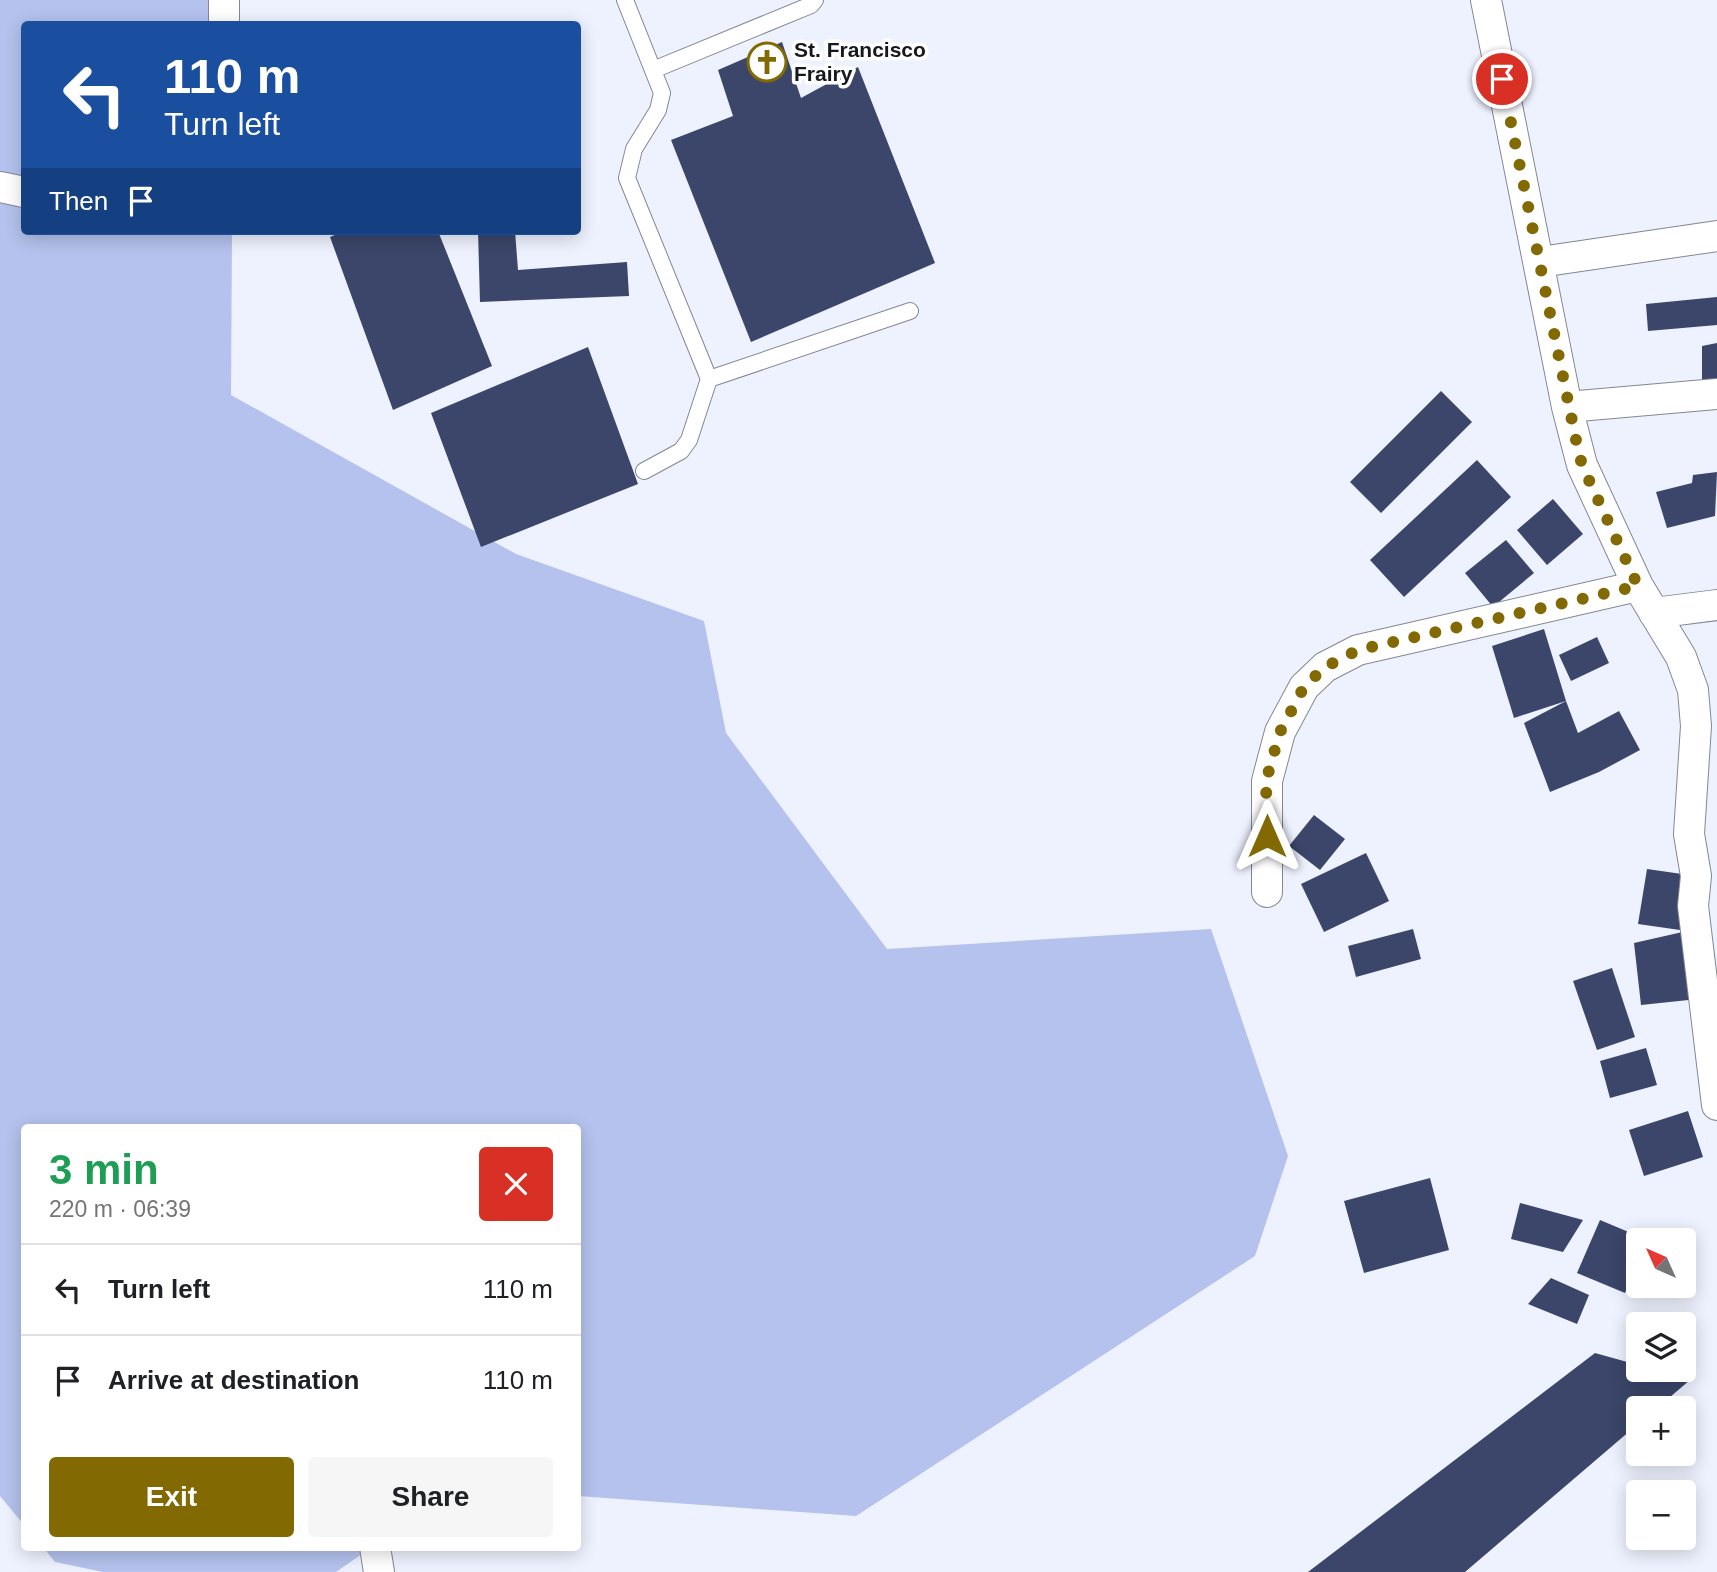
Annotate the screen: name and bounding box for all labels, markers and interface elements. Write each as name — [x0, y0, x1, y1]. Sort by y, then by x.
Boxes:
place label: St. Francisco Frairy — [794, 38, 926, 85]
church icon: St. Francisco Frairy — [746, 41, 788, 83]
icon: left — [49, 49, 140, 140]
text: 110 m — [164, 49, 300, 103]
pin — [1472, 49, 1532, 109]
icon: arrive — [1483, 60, 1521, 98]
text: Turn left — [164, 106, 280, 142]
icon: arrive — [122, 182, 160, 220]
text: Then — [49, 186, 108, 216]
position arrow — [1230, 799, 1304, 873]
text: 3 min — [49, 1146, 159, 1193]
button: close — [479, 1147, 553, 1221]
text: 220 m · 06:39 — [49, 1196, 191, 1222]
north arrow — [1626, 1228, 1696, 1298]
map controls — [1626, 1228, 1696, 1550]
icon: left — [49, 1271, 87, 1309]
text: Turn left — [108, 1274, 210, 1304]
text: 110 m — [483, 1274, 553, 1304]
button: layers — [1626, 1312, 1696, 1382]
icon: arrive — [49, 1362, 87, 1400]
text: Arrive at destination — [108, 1365, 359, 1395]
text: 110 m — [483, 1365, 553, 1395]
button: + — [1626, 1396, 1696, 1466]
button: Exit — [49, 1457, 294, 1537]
button: Share — [308, 1457, 553, 1537]
button: − — [1626, 1480, 1696, 1550]

